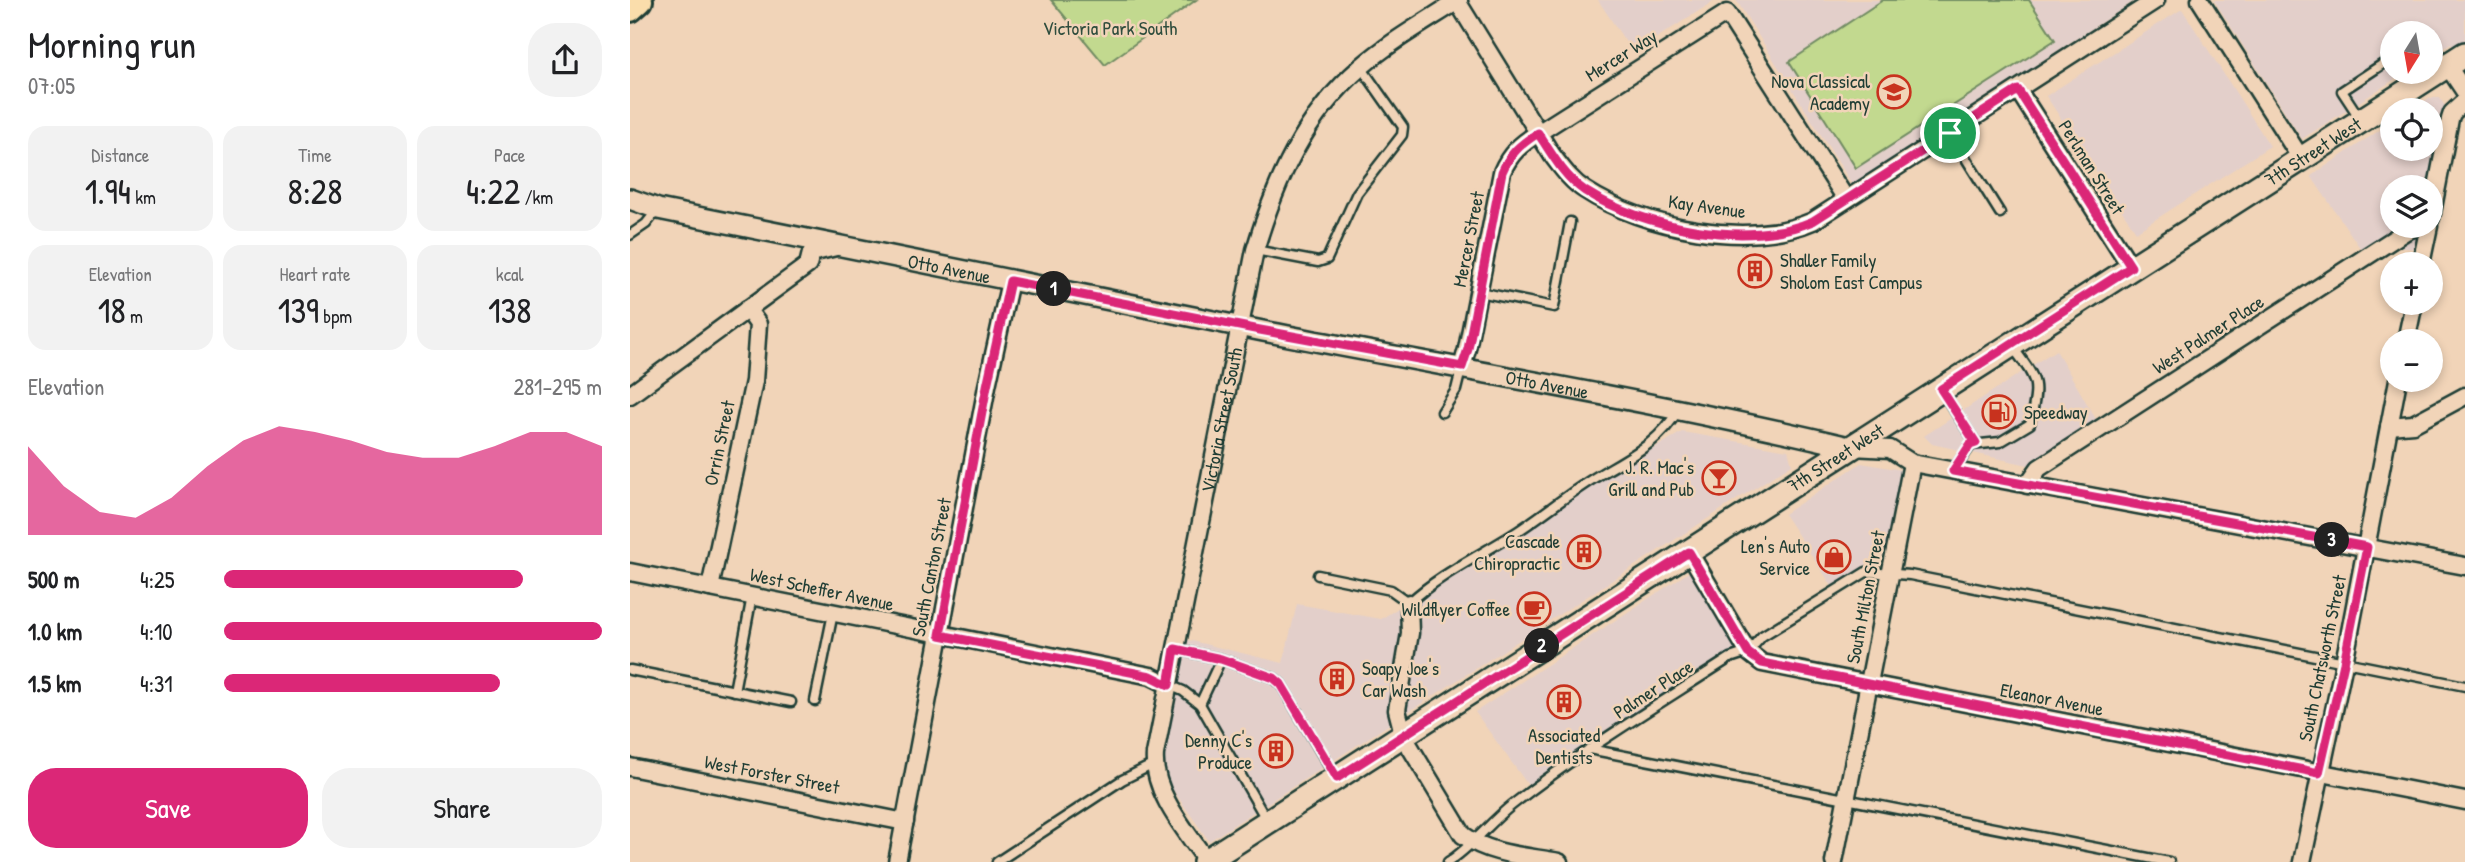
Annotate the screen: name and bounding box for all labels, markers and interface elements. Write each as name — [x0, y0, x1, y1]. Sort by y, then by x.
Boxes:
park label: Victoria Park South — [1043, 15, 1177, 41]
text: Morning run — [28, 18, 196, 70]
north arrow — [2380, 21, 2443, 84]
map controls — [2380, 21, 2443, 392]
button: share — [528, 23, 602, 97]
street label: Mercer Way — [1580, 23, 1662, 87]
place label: Nova Classical Academy — [1771, 68, 1871, 116]
text: 07:05 — [28, 70, 75, 101]
school or university icon: Nova Classical Academy — [1875, 73, 1913, 111]
button: locate — [2380, 98, 2443, 161]
pin — [1920, 103, 1980, 163]
street label: 7th Street West — [2259, 111, 2367, 192]
icon: arrive — [1931, 114, 1969, 152]
street label: Perlman Street — [2053, 115, 2132, 219]
text: Distance — [91, 142, 149, 168]
text: Time — [298, 142, 332, 168]
text: Pace — [494, 142, 525, 168]
text: 1.94 — [85, 168, 131, 215]
text: 8:28 — [288, 168, 342, 215]
text: 4:22 — [466, 168, 520, 215]
button: layers — [2380, 175, 2443, 238]
text: km — [131, 184, 156, 210]
text: /km — [520, 184, 553, 210]
street label: Mercer Street — [1446, 188, 1490, 289]
street label: Kay Avenue — [1667, 188, 1748, 224]
place label: Shaller Family Sholom East Campus — [1780, 247, 1922, 295]
street label: Otto Avenue — [905, 248, 993, 290]
building icon: Shaller Family Sholom East Campus — [1736, 252, 1774, 290]
button: + — [2380, 252, 2443, 315]
text: Elevation — [89, 261, 152, 287]
text: Heart rate — [280, 261, 350, 287]
text: kcal — [496, 261, 524, 287]
pin: 1 — [1036, 272, 1072, 306]
text: 1 — [1050, 275, 1057, 301]
text: 18 — [98, 287, 126, 334]
text: 139 — [278, 287, 319, 334]
text: 138 — [488, 287, 531, 334]
street label: West Palmer Place — [2147, 288, 2269, 380]
text: m — [126, 303, 143, 329]
text: bpm — [319, 303, 352, 329]
button: − — [2380, 329, 2443, 392]
street label: Victoria Street South — [1194, 345, 1248, 495]
street label: Otto Avenue — [1503, 364, 1591, 405]
text: Elevation — [28, 371, 104, 402]
text: 281–295 m — [513, 371, 602, 402]
fuel station icon: Speedway — [1980, 393, 2018, 431]
street label: Orrin Street — [697, 397, 741, 488]
place label: Speedway — [2024, 399, 2088, 425]
street label: 7th Street West — [1782, 417, 1889, 498]
place label: J. R. Mac's Grill and Pub — [1608, 454, 1694, 502]
bar icon: J. R. Mac's Grill and Pub — [1700, 459, 1738, 497]
street label: South Canton Street — [905, 495, 957, 639]
pin: 3 — [2314, 522, 2350, 558]
text: 3 — [2327, 526, 2336, 552]
place label: Cascade Chiropractic — [1474, 528, 1561, 576]
street label: South Milton Street — [1839, 528, 1891, 666]
building icon: Cascade Chiropractic — [1565, 533, 1603, 571]
place label: Len's Auto Service — [1741, 533, 1810, 581]
shop icon: Len's Auto Service — [1815, 538, 1853, 576]
street label: West Scheffer Avenue — [748, 561, 897, 617]
text: 500 m — [28, 564, 79, 595]
text: 4:25 — [140, 564, 174, 595]
street label: South Chatsworth Street — [2292, 572, 2352, 744]
cafe icon: Wildflyer Coffee — [1515, 590, 1553, 628]
place label: Wildflyer Coffee — [1401, 596, 1510, 622]
text: 1.0 km — [28, 616, 82, 647]
text: 4:10 — [140, 616, 173, 647]
pin: 2 — [1524, 628, 1560, 664]
text: 2 — [1537, 632, 1546, 658]
street label: Palmer Place — [1608, 653, 1698, 725]
place label: Soapy Joe's Car Wash — [1362, 655, 1439, 703]
building icon: Soapy Joe's Car Wash — [1318, 660, 1356, 698]
text: 1.5 km — [28, 668, 81, 699]
text: 4:31 — [140, 668, 173, 699]
street label: Eleanor Avenue — [1998, 676, 2106, 722]
building icon: Associated Dentists — [1545, 683, 1583, 721]
place label: Associated Dentists — [1528, 722, 1601, 770]
place label: Denny C's Produce — [1185, 727, 1252, 775]
building icon: Denny C's Produce — [1257, 732, 1295, 770]
street label: West Forster Street — [702, 748, 842, 800]
button: Save — [28, 768, 308, 848]
button: Share — [322, 768, 602, 848]

